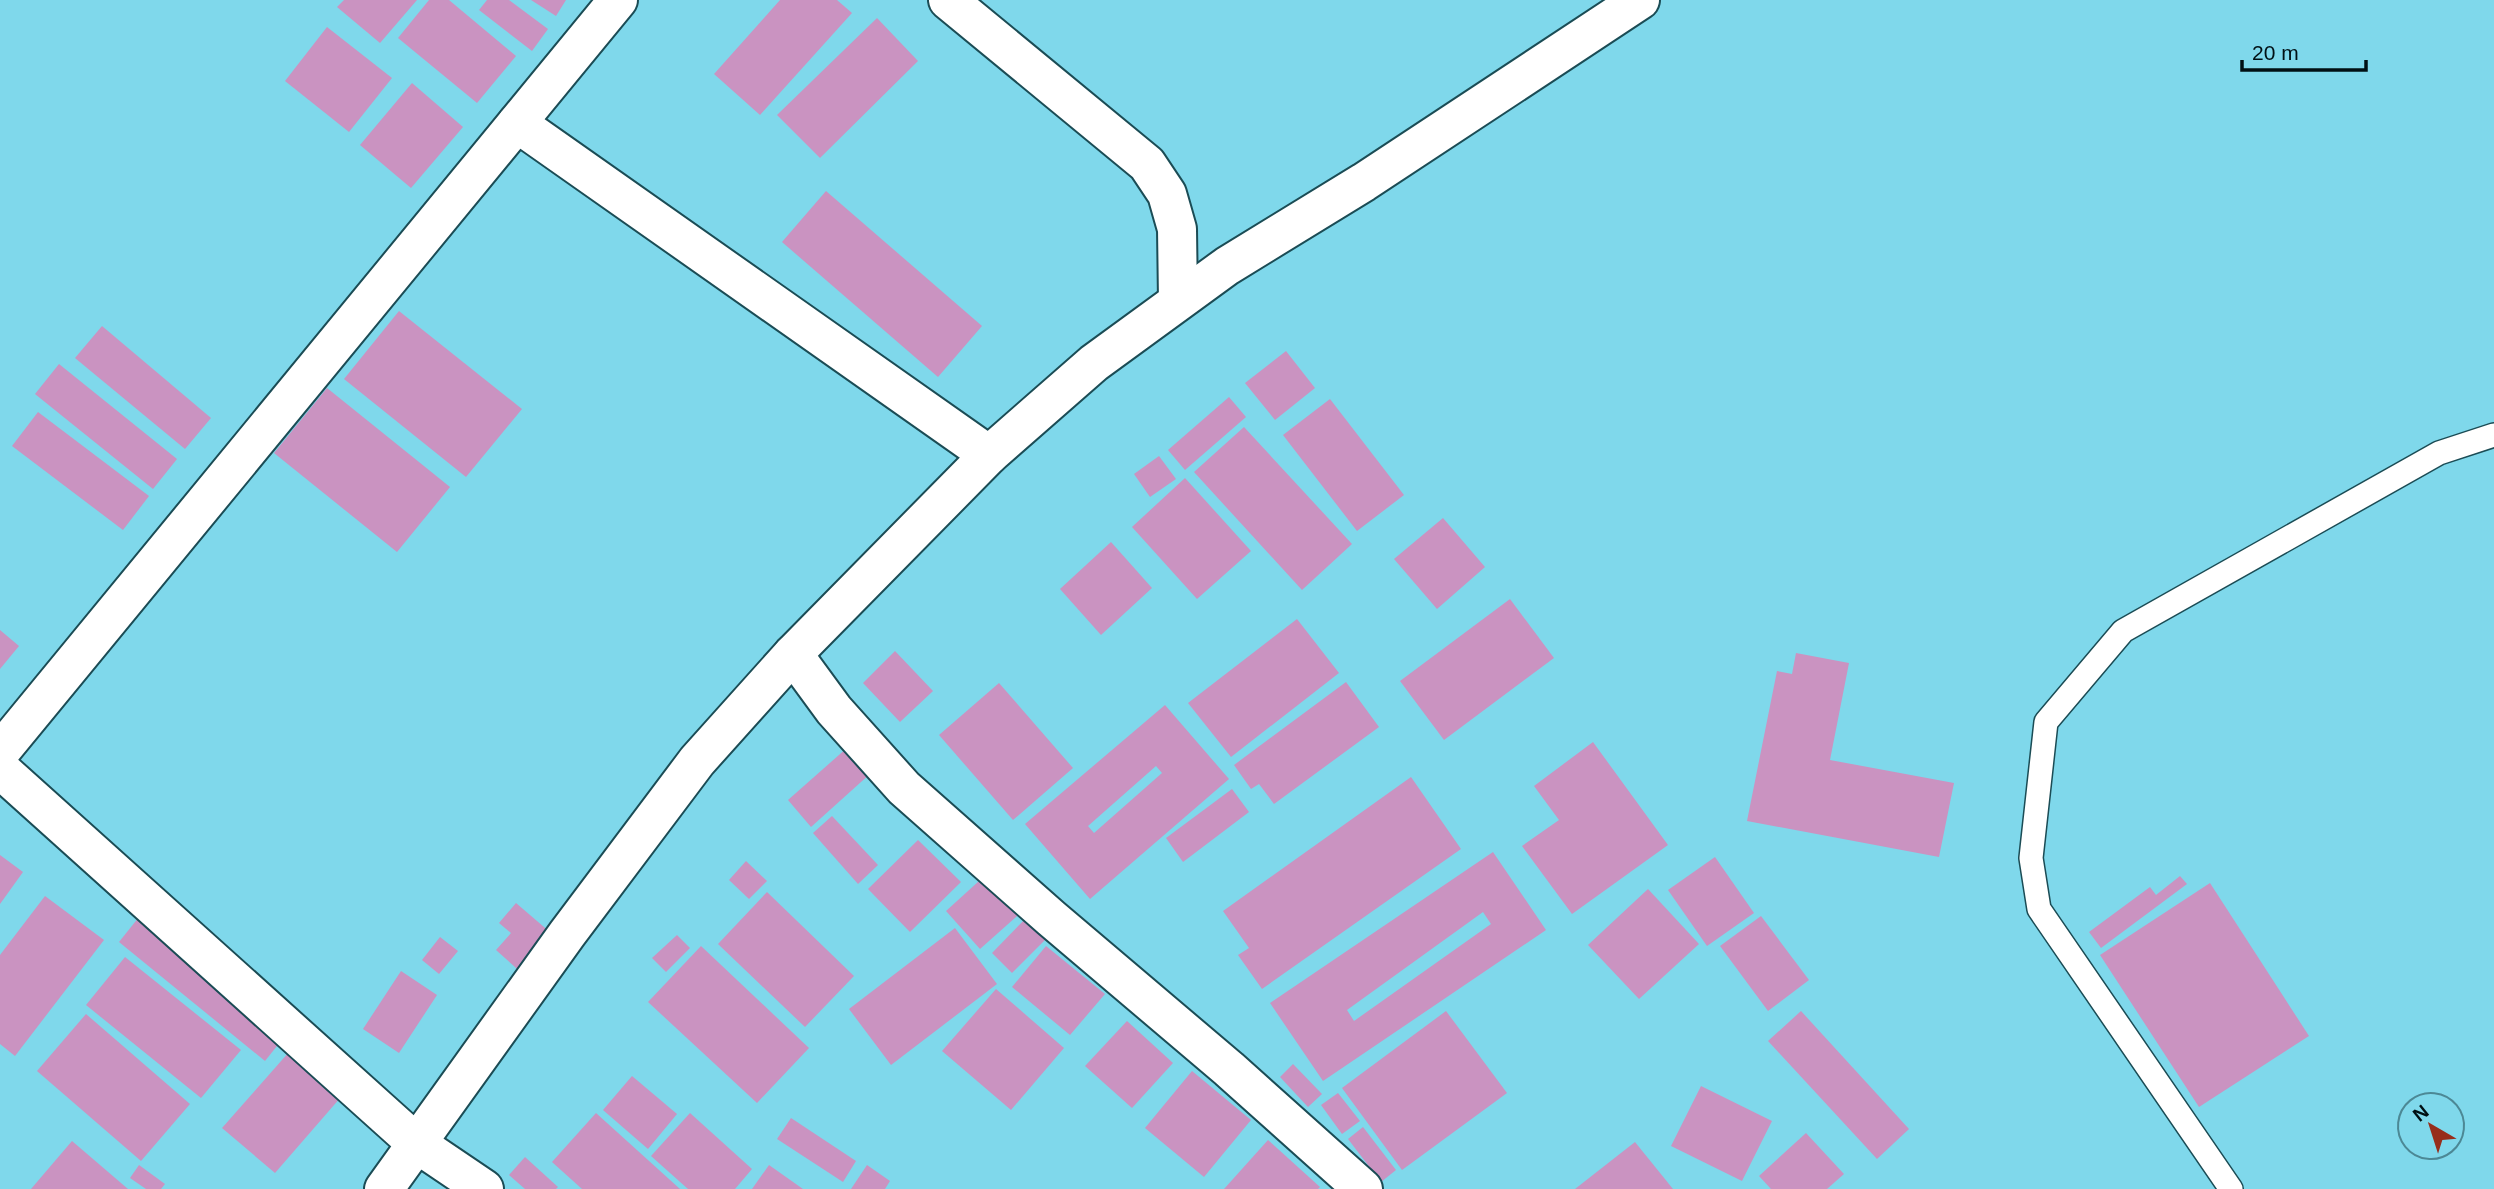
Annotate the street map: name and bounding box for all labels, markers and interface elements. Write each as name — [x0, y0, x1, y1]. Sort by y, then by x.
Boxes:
scale bar — [2242, 28, 2366, 72]
text: 20 m — [2252, 41, 2299, 64]
north arrow — [2396, 1091, 2466, 1161]
text: N — [2409, 1101, 2433, 1126]

